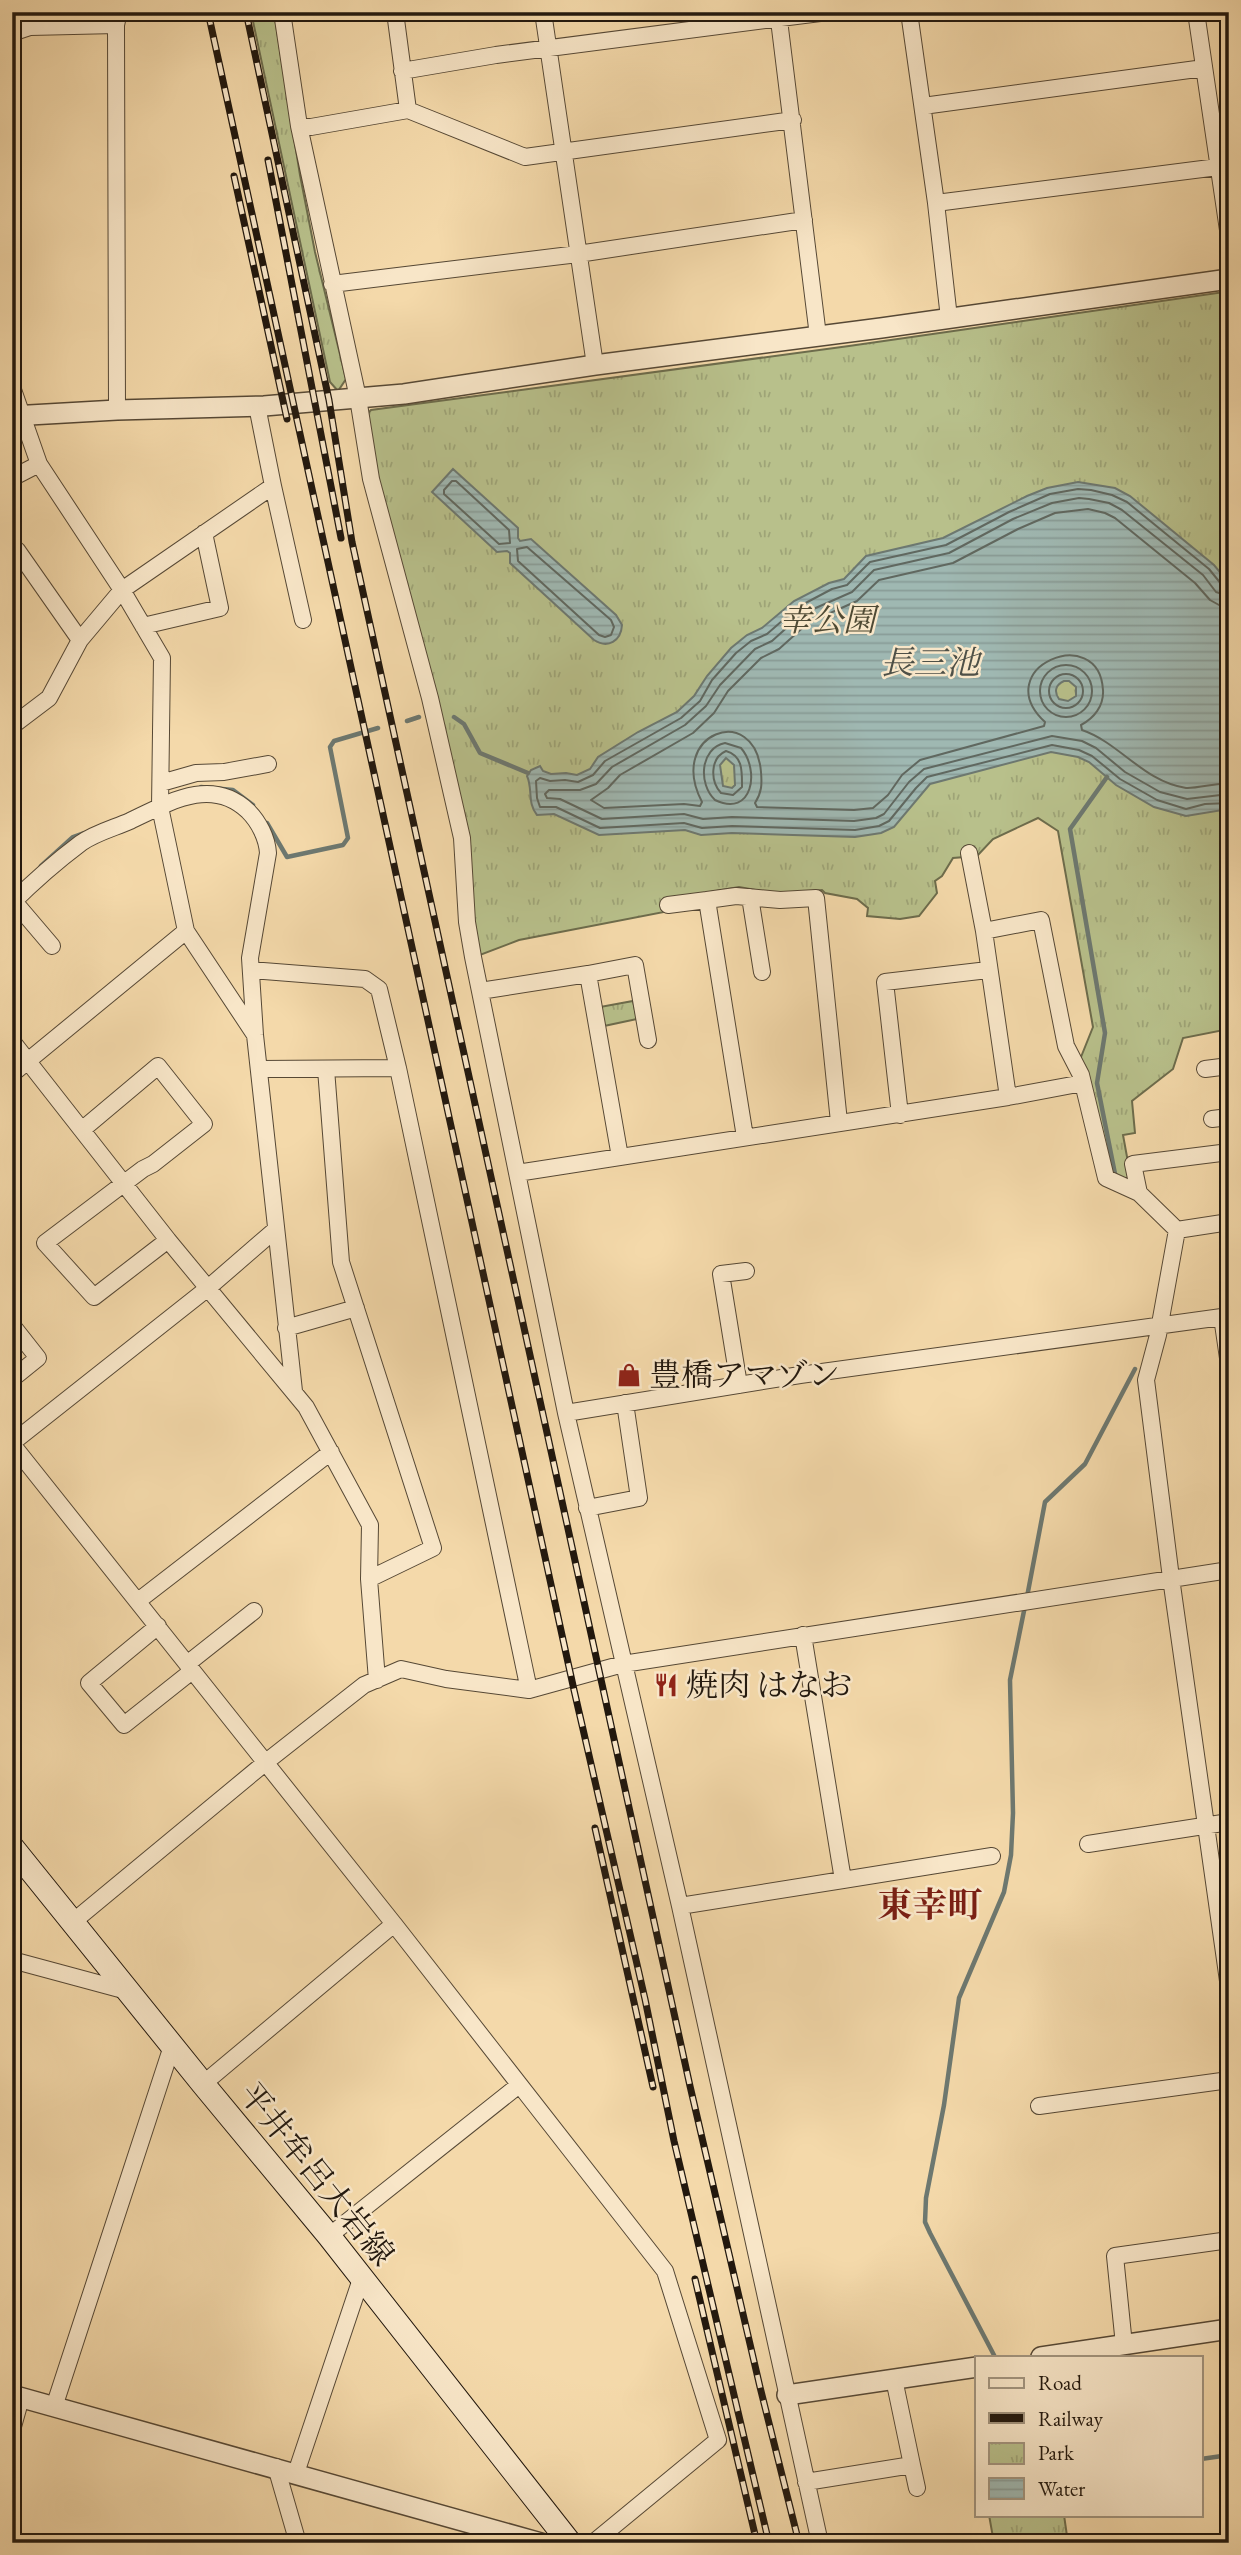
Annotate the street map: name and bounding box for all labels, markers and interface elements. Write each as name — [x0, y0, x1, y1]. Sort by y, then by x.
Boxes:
park label: 幸公園 — [779, 599, 880, 641]
water label: 長三池 — [881, 641, 983, 684]
place label: 豊橋アマゾン — [649, 1354, 840, 1396]
shop icon: 豊橋アマゾン — [615, 1361, 643, 1389]
place label: 焼肉 はなお — [686, 1664, 852, 1706]
restaurant icon: 焼肉 はなお — [652, 1671, 680, 1699]
district label: 東幸町 — [877, 1882, 983, 1927]
street label: 平井牟呂大岩線 — [230, 2074, 404, 2274]
legend — [975, 2356, 1202, 2516]
text: Road — [1038, 2369, 1082, 2396]
text: Railway — [1038, 2405, 1104, 2432]
text: Park — [1038, 2439, 1075, 2466]
text: Water — [1038, 2475, 1085, 2502]

